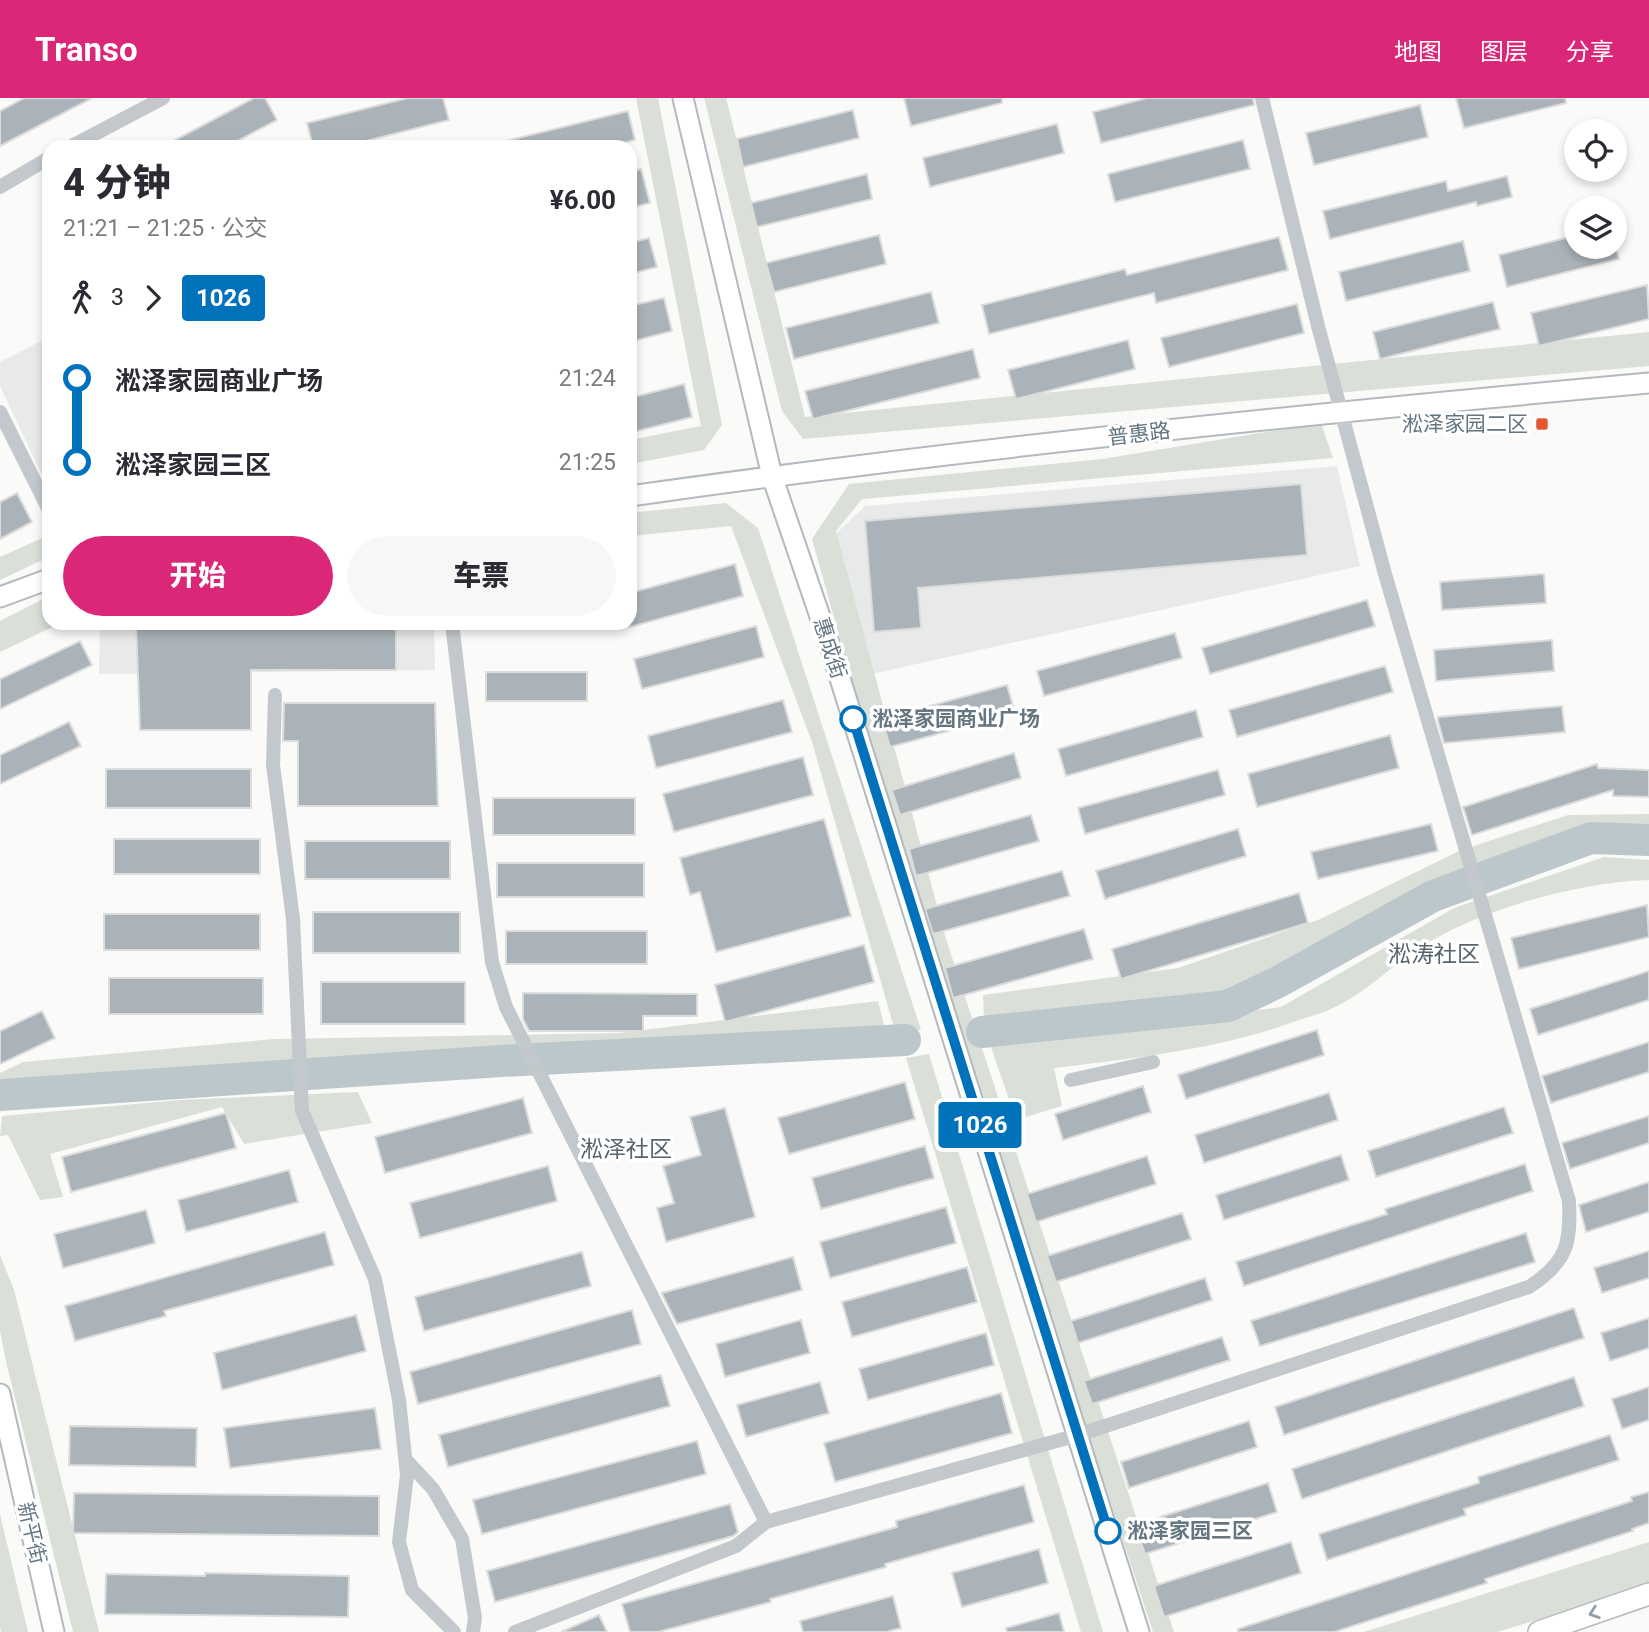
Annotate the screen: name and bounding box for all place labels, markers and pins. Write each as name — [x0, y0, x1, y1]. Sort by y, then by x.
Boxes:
place label: 淞泽家园二区 — [1402, 412, 1528, 436]
marker: 淞泽家园二区 — [1534, 416, 1550, 432]
marker: 淞泽家园商业广场 — [840, 706, 866, 732]
place label: 淞泽家园商业广场 — [872, 707, 1040, 731]
marker: 淞泽家园三区 — [1095, 1518, 1121, 1544]
place label: 淞泽家园三区 — [1127, 1519, 1253, 1543]

